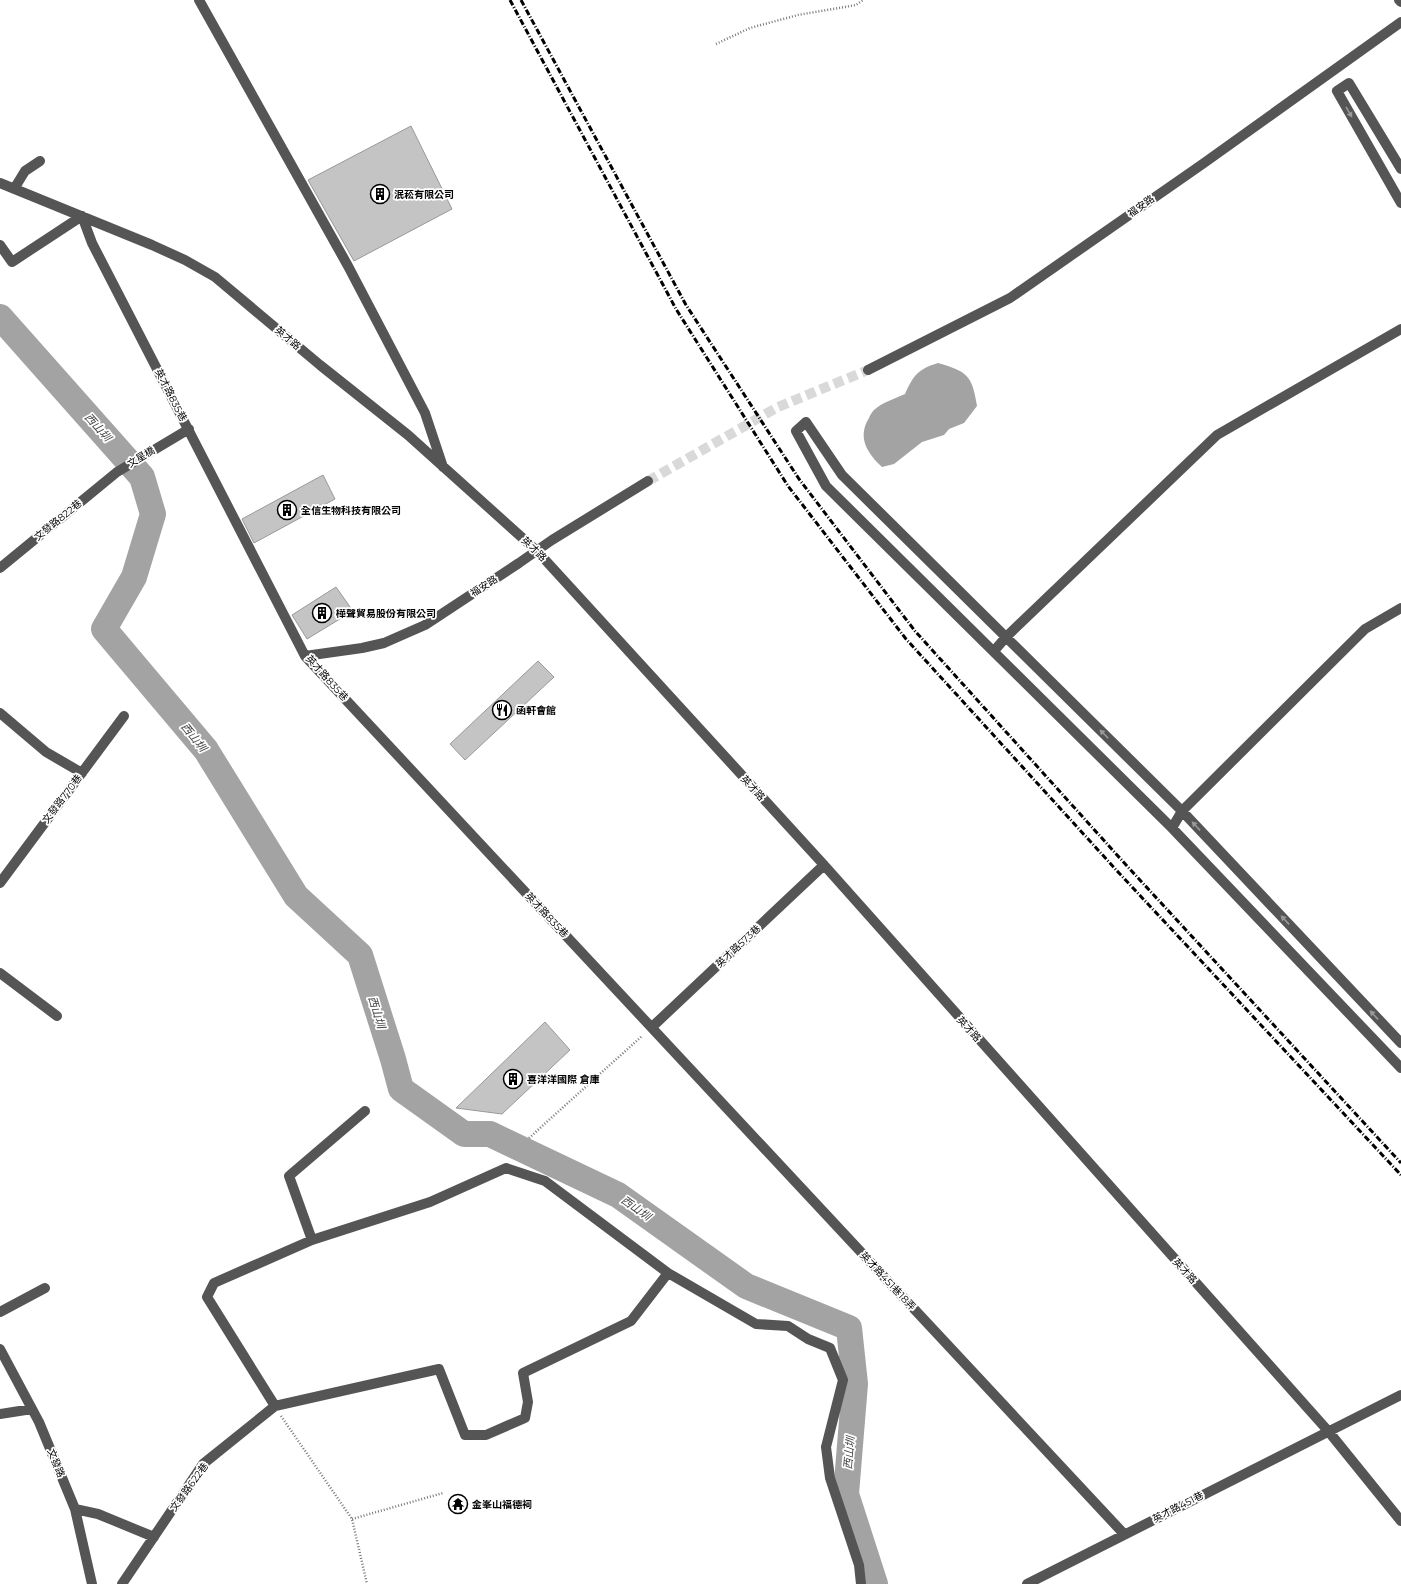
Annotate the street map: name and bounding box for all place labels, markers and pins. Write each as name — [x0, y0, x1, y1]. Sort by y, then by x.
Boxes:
building icon: 泯菘有限公司 — [369, 183, 391, 205]
place label: 泯菘有限公司 — [394, 188, 454, 201]
building icon: 全信生物科技有限公司 — [276, 499, 298, 521]
place label: 全信生物科技有限公司 — [301, 504, 401, 517]
building icon: 樺聲貿易股份有限公司 — [311, 602, 333, 624]
place label: 樺聲貿易股份有限公司 — [335, 607, 436, 620]
restaurant icon: 函軒會館 — [491, 699, 513, 721]
place label: 函軒會館 — [516, 704, 556, 717]
building icon: 喜洋洋國際 倉庫 — [502, 1068, 524, 1090]
place label: 喜洋洋國際 倉庫 — [527, 1073, 600, 1086]
temple icon: 金峯山福德祠 — [447, 1493, 469, 1515]
place label: 金峯山福德祠 — [471, 1498, 532, 1511]

